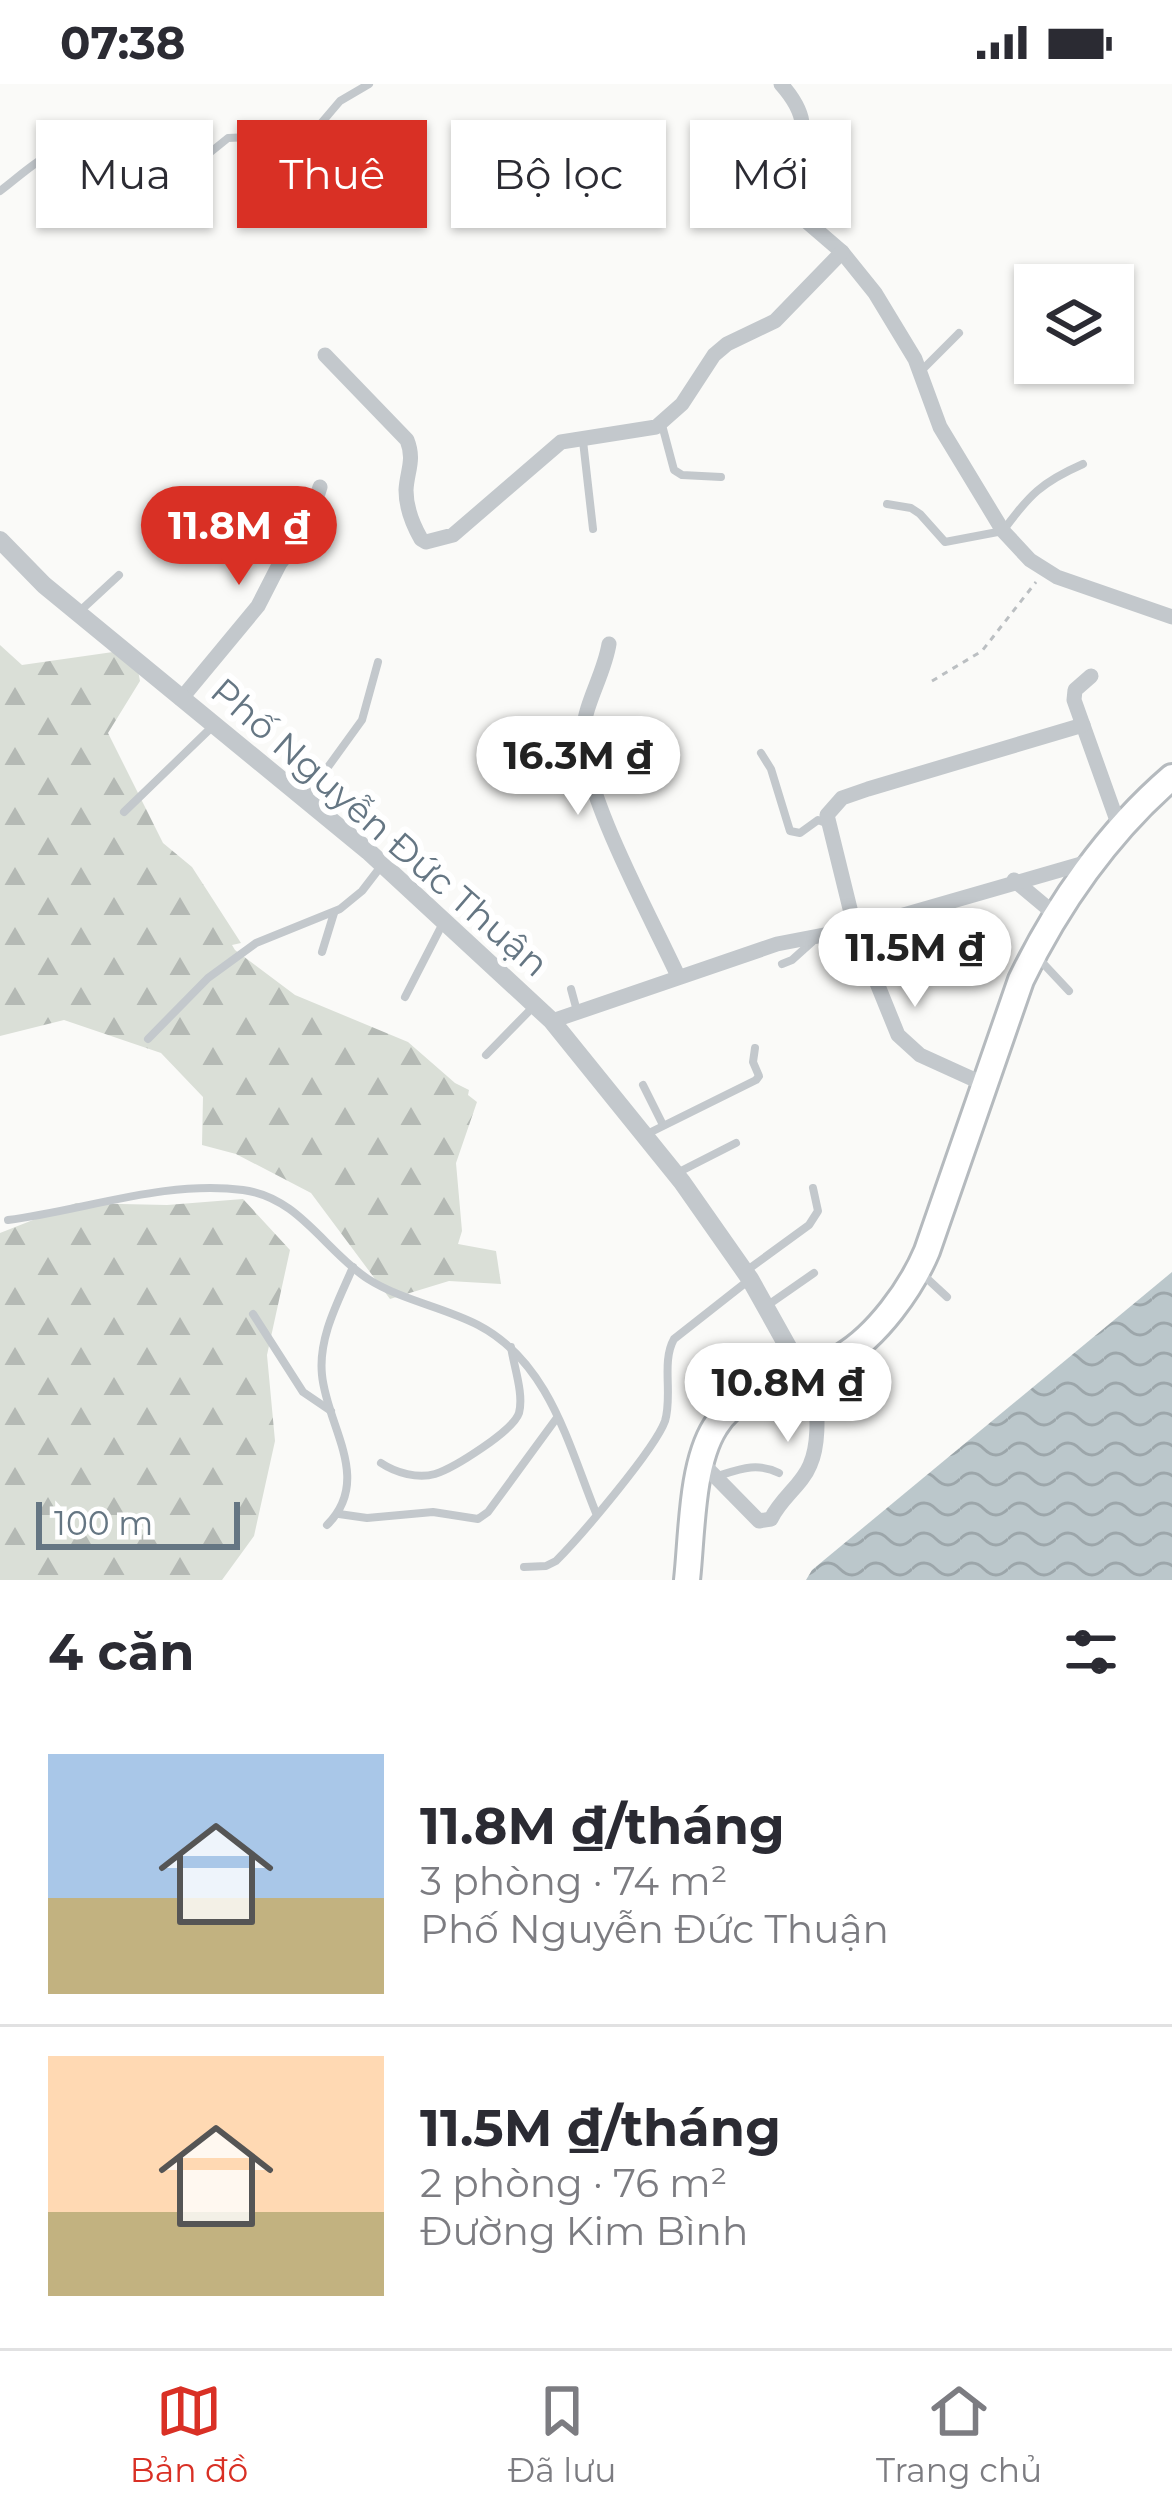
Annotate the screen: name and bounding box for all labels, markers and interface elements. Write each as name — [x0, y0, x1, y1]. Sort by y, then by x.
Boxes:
text: 07:38 — [60, 15, 186, 70]
chip: Mua — [36, 120, 213, 228]
chip: Thuê — [237, 120, 427, 228]
chip: Bộ lọc — [451, 120, 666, 228]
chip: Mới — [690, 120, 851, 228]
map controls — [1014, 264, 1134, 384]
button: layers — [1014, 264, 1134, 384]
pin: 11.8M ₫ — [128, 486, 350, 588]
text: 11.8M ₫ — [168, 501, 310, 549]
street label: Phố Nguyễn Đức Thuận — [202, 668, 558, 986]
pin: 16.3M ₫ — [467, 716, 689, 818]
text: 16.3M ₫ — [503, 731, 653, 779]
pin: 11.5M ₫ — [804, 908, 1026, 1010]
text: 11.5M ₫ — [845, 923, 985, 971]
pin: 10.8M ₫ — [677, 1343, 899, 1445]
text: 10.8M ₫ — [712, 1358, 864, 1406]
scale bar — [36, 1496, 240, 1549]
text: 100 m — [54, 1503, 153, 1543]
icon: filters — [1058, 1619, 1124, 1685]
text: 4 căn — [48, 1621, 194, 1683]
text: 11.8M ₫/tháng — [420, 1795, 785, 1857]
icon: home — [144, 1802, 288, 1946]
text: 3 phòng · 74 m² — [420, 1857, 727, 1905]
text: Phố Nguyễn Đức Thuận — [420, 1905, 889, 1953]
text: 11.5M ₫/tháng — [420, 2097, 781, 2159]
icon: home — [144, 2104, 288, 2248]
text: 2 phòng · 76 m² — [420, 2159, 727, 2207]
text: Đường Kim Bình — [420, 2207, 748, 2255]
tab: Bản đồ — [130, 2378, 248, 2490]
tab: Đã lưu — [508, 2378, 616, 2490]
tab: Trang chủ — [876, 2378, 1042, 2490]

